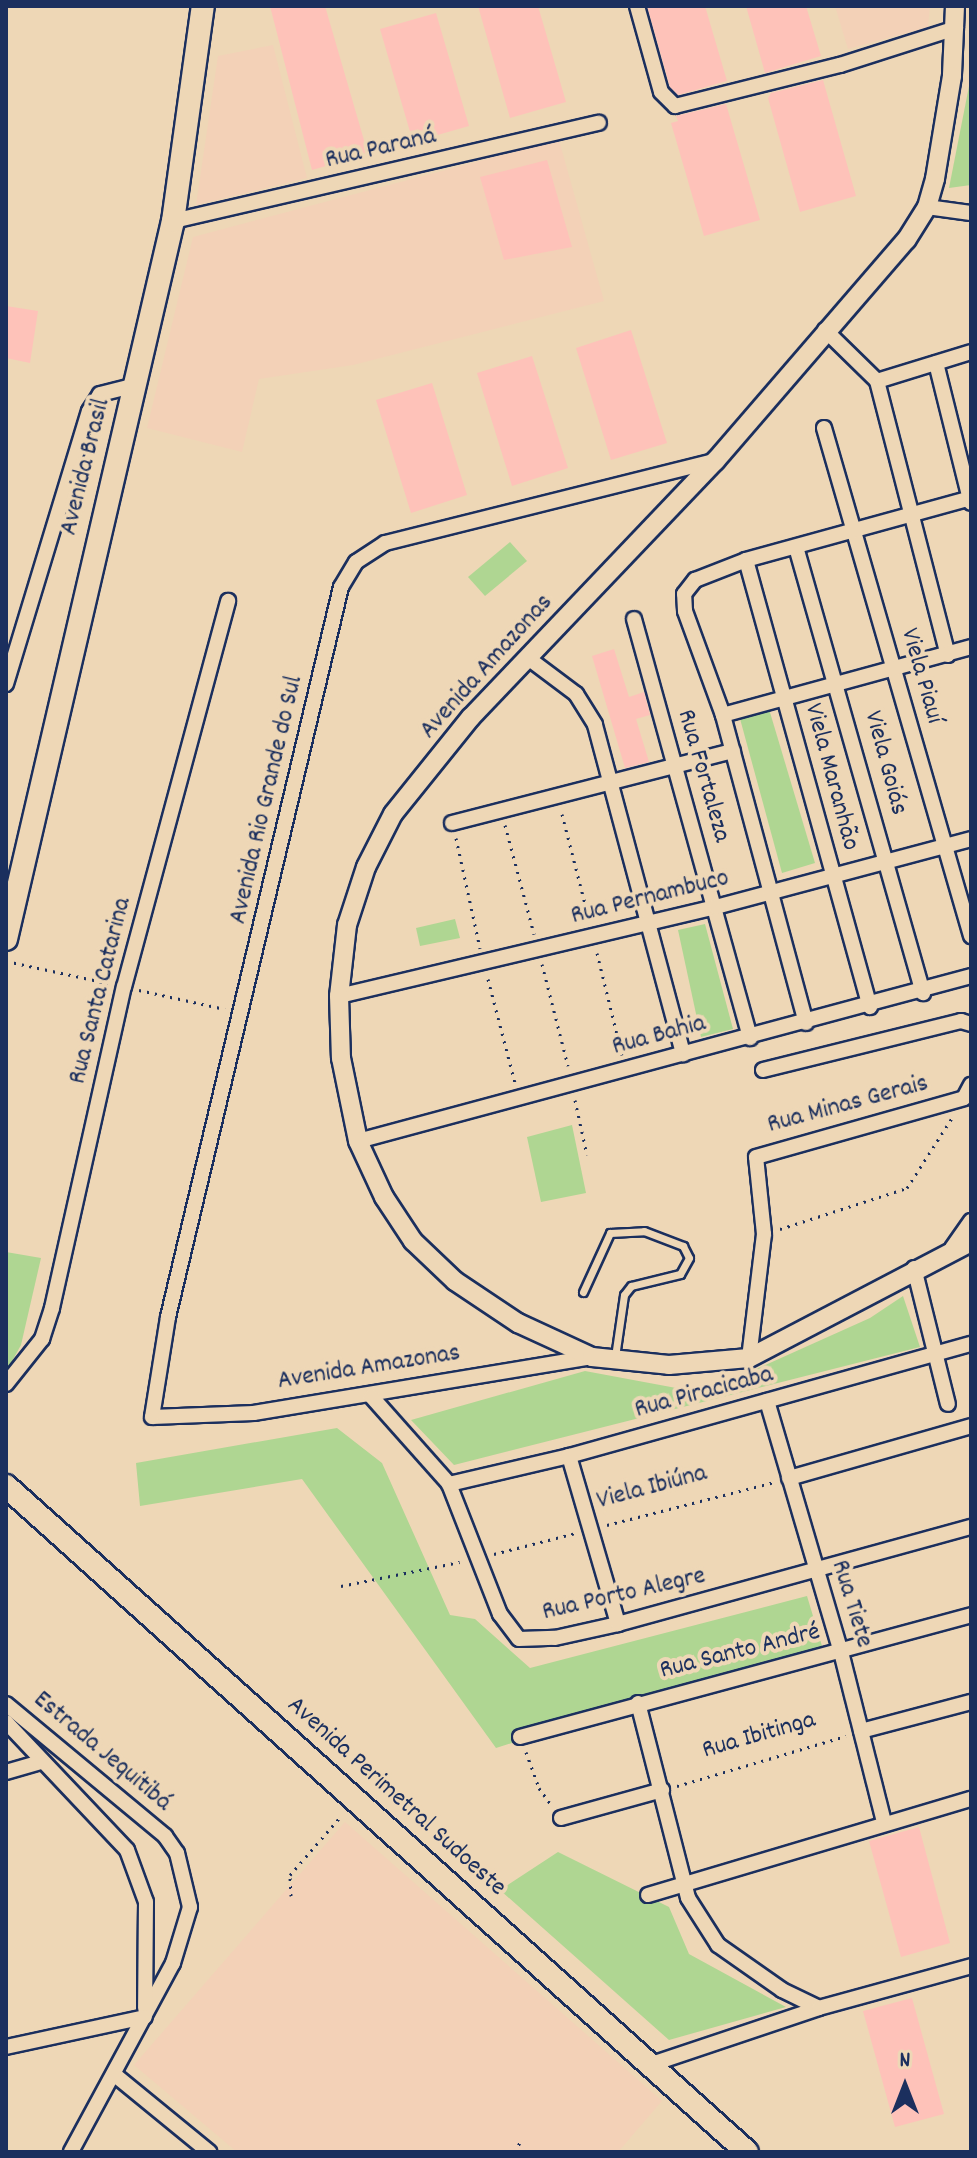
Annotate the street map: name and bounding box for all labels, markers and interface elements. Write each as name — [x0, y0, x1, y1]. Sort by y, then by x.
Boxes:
street label: Rua Paraná — [323, 121, 439, 177]
street label: Avenida Brasil — [54, 395, 118, 539]
street label: Avenida Amazonas — [414, 588, 560, 746]
street label: Viela Piauí — [893, 625, 949, 727]
street label: Avenida Rio Grande do Sul — [223, 673, 311, 927]
street label: Viela Maranhão — [796, 700, 866, 854]
street label: Rua Fortaleza — [669, 706, 737, 846]
street label: Viela Goiás — [856, 708, 914, 818]
street label: Rua Pernambuco — [568, 863, 732, 933]
street label: Rua Santa Catarina — [63, 895, 139, 1087]
street label: Rua Bahia — [609, 1009, 709, 1063]
street label: Rua Minas Gerais — [764, 1069, 932, 1141]
street label: Avenida Amazonas — [275, 1338, 463, 1398]
street label: Rua Piracicaba — [632, 1360, 776, 1426]
street label: Viela Ibiúna — [594, 1458, 710, 1518]
street label: Rua Tiete — [823, 1557, 879, 1651]
street label: Rua Porto Alegre — [539, 1561, 709, 1629]
street label: Rua Santo André — [657, 1617, 823, 1687]
street label: Estrada Jequitibá — [26, 1685, 178, 1819]
street label: Avenida Perimetral Sudoeste — [280, 1690, 512, 1904]
street label: Rua Ibitinga — [699, 1705, 819, 1767]
north arrow — [865, 2046, 945, 2126]
text: N — [900, 2046, 910, 2077]

